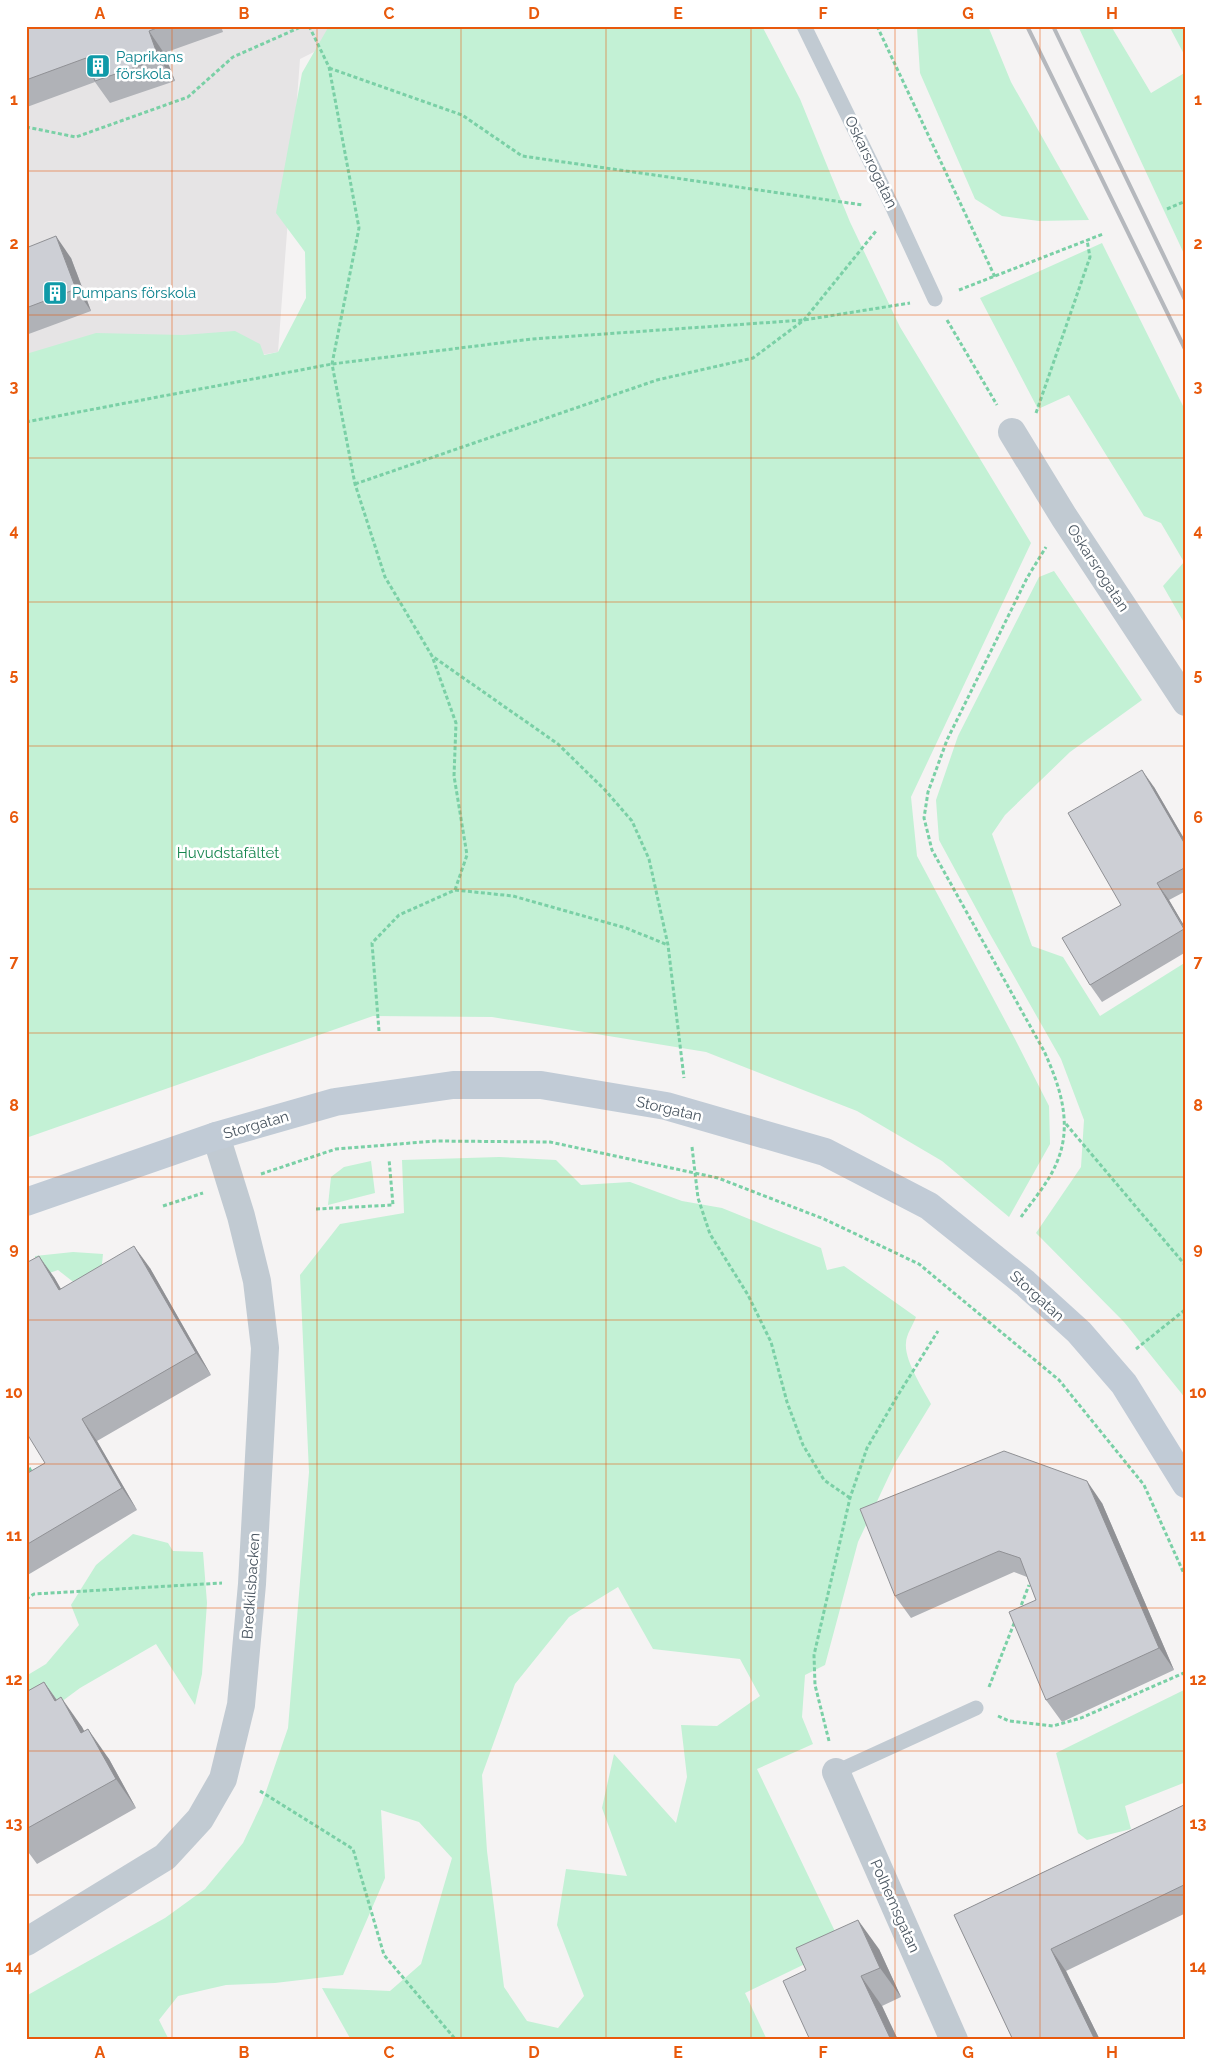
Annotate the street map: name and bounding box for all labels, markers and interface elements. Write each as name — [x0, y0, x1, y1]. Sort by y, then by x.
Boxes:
text: A — [95, 4, 106, 23]
text: B — [239, 4, 250, 23]
text: C — [384, 4, 395, 23]
text: D — [528, 4, 540, 23]
text: E — [673, 4, 683, 23]
text: F — [818, 4, 828, 23]
text: G — [962, 4, 974, 23]
text: H — [1106, 4, 1118, 23]
place label: Paprikans förskola — [116, 48, 183, 83]
building icon: Paprikans förskola — [85, 53, 111, 79]
text: 1 — [10, 90, 18, 109]
text: 1 — [1194, 90, 1202, 109]
street label: Oskarsrogatan — [841, 113, 901, 211]
text: 2 — [9, 234, 19, 253]
text: 2 — [1193, 234, 1203, 253]
building icon: Pumpans förskola — [42, 280, 68, 306]
place label: Pumpans förskola — [72, 284, 196, 302]
text: 3 — [10, 377, 19, 396]
text: 3 — [1194, 377, 1203, 396]
text: 4 — [9, 521, 19, 540]
street label: Oskarsrogatan — [1063, 521, 1133, 615]
text: 4 — [1193, 521, 1203, 540]
text: 5 — [10, 665, 19, 684]
text: 5 — [1194, 665, 1203, 684]
text: 6 — [9, 808, 19, 827]
text: 6 — [1193, 808, 1203, 827]
park label: Huvudstafältet — [177, 844, 279, 862]
text: 7 — [10, 952, 19, 971]
text: 7 — [1194, 952, 1203, 971]
street label: Storgatan — [634, 1093, 704, 1125]
text: 8 — [9, 1096, 19, 1115]
text: 8 — [1193, 1096, 1203, 1115]
street label: Storgatan — [221, 1107, 291, 1143]
text: 9 — [9, 1239, 19, 1258]
text: 9 — [1193, 1239, 1203, 1258]
street label: Storgatan — [1006, 1267, 1068, 1325]
text: 10 — [5, 1383, 23, 1402]
text: 10 — [1189, 1383, 1207, 1402]
text: 11 — [6, 1526, 22, 1545]
text: 11 — [1190, 1526, 1206, 1545]
street label: Bredkilsbacken — [238, 1532, 264, 1640]
text: 12 — [6, 1670, 22, 1689]
text: 12 — [1190, 1670, 1206, 1689]
text: 13 — [6, 1814, 22, 1833]
text: 13 — [1190, 1814, 1206, 1833]
street label: Polhemsgatan — [866, 1857, 924, 1955]
text: 14 — [5, 1957, 23, 1976]
text: 14 — [1189, 1957, 1207, 1976]
text: A — [95, 2043, 106, 2062]
text: B — [239, 2043, 250, 2062]
text: C — [384, 2043, 395, 2062]
text: D — [528, 2043, 540, 2062]
text: E — [673, 2043, 683, 2062]
text: F — [818, 2043, 828, 2062]
text: G — [962, 2043, 974, 2062]
text: H — [1106, 2043, 1118, 2062]

